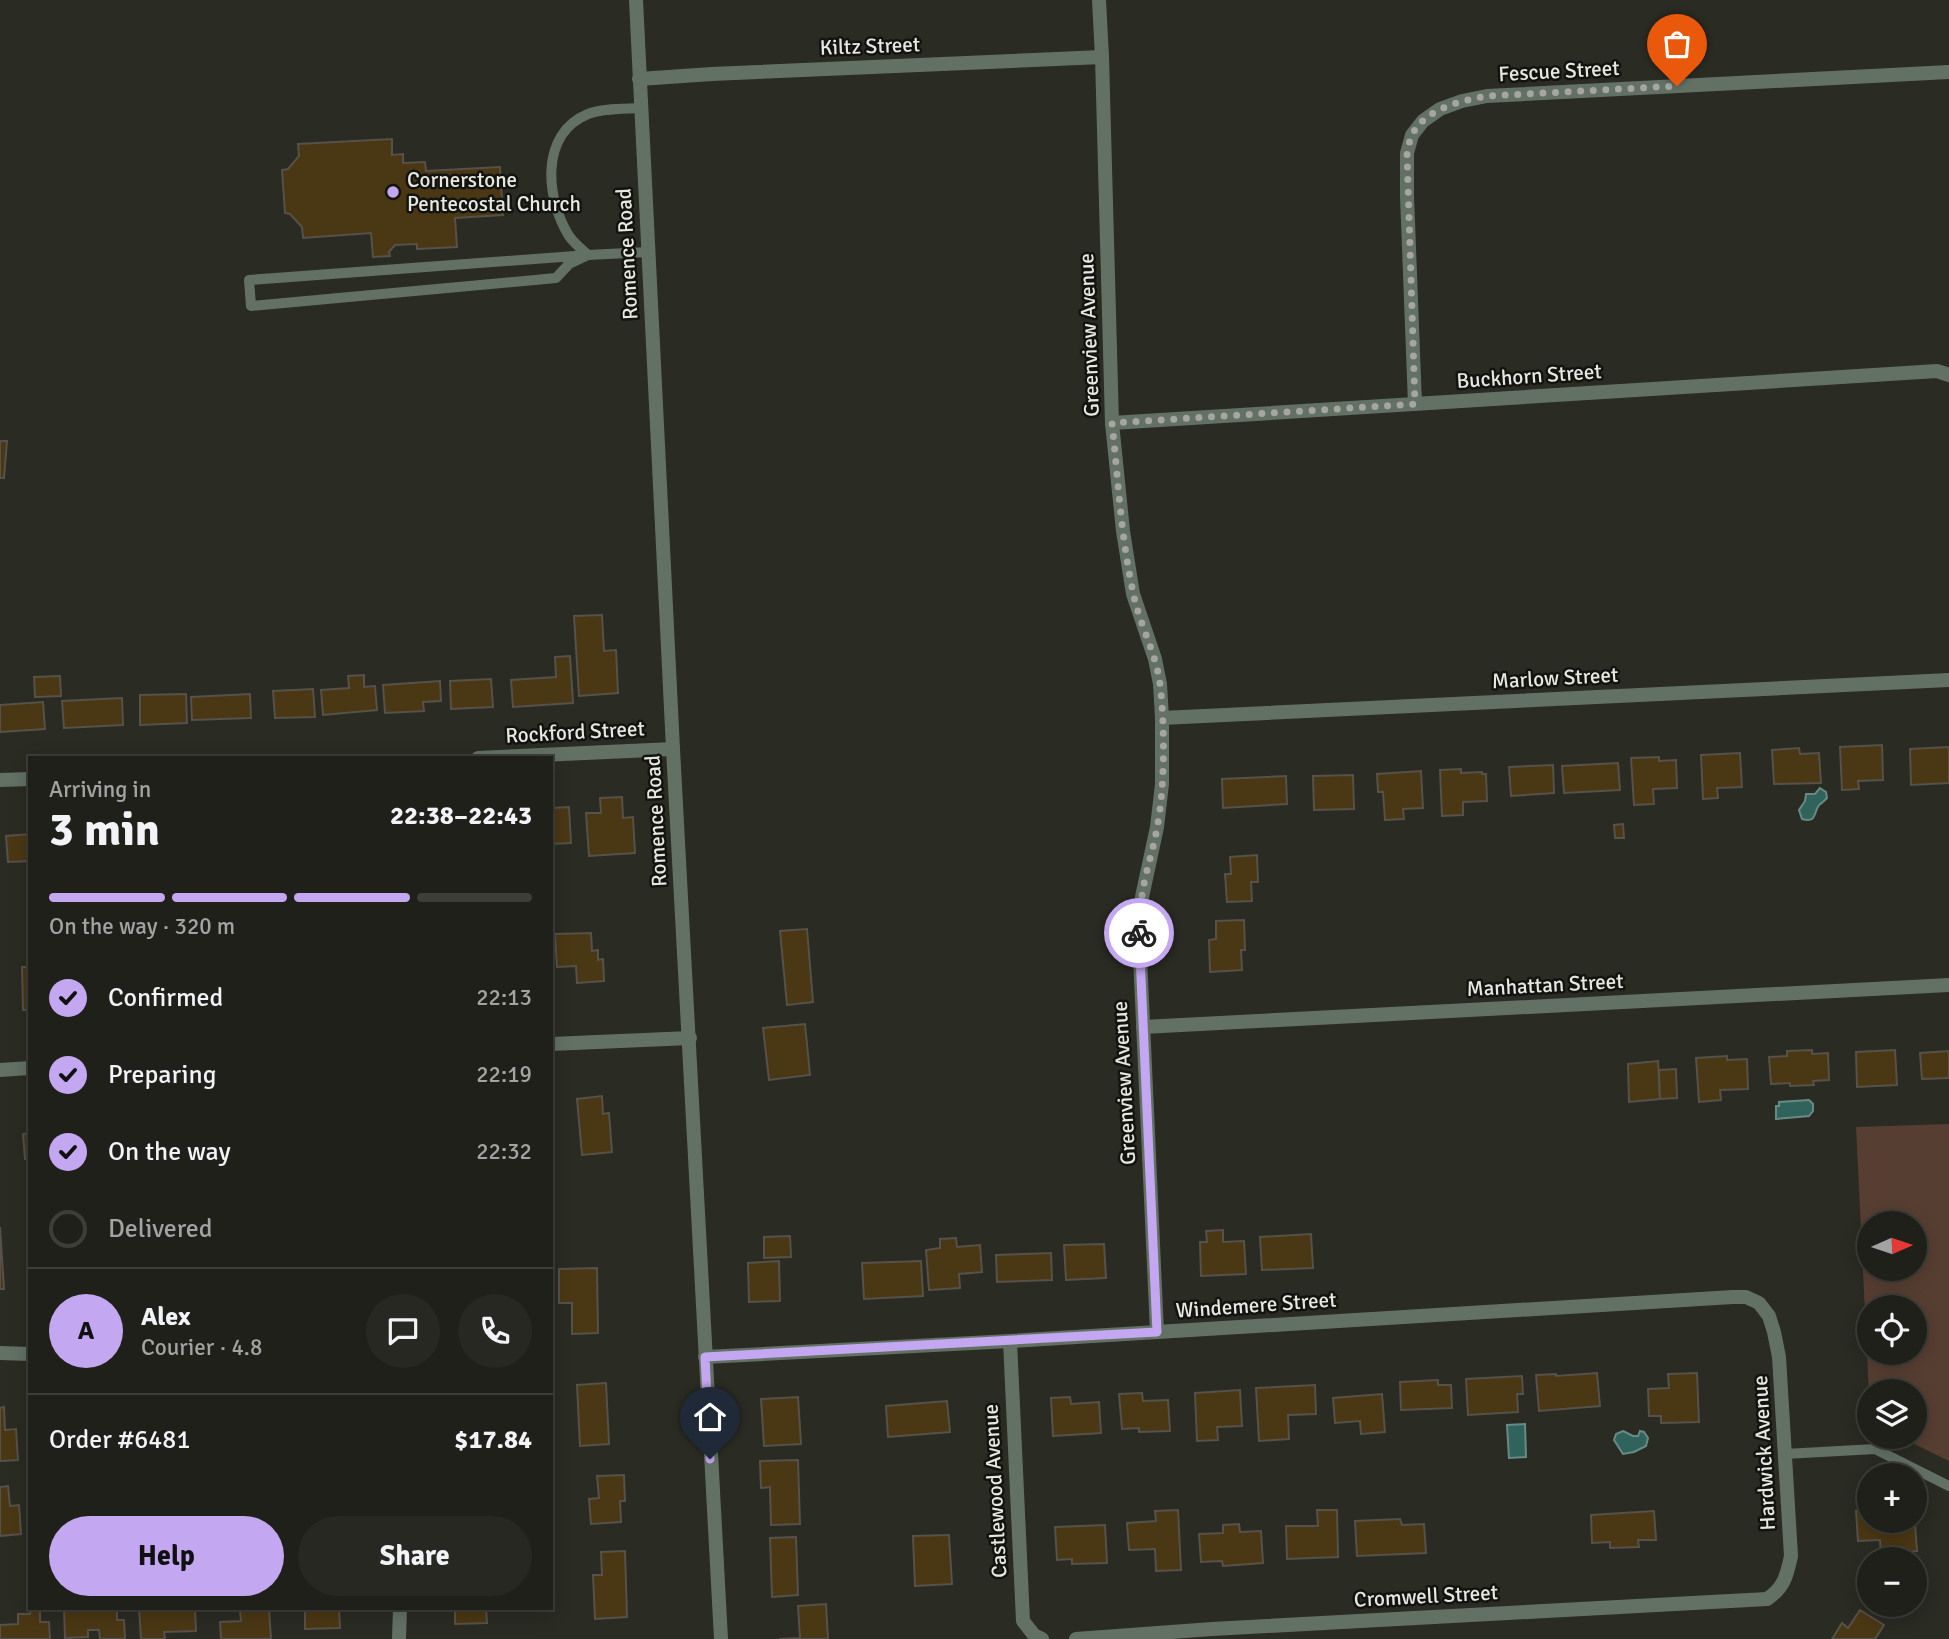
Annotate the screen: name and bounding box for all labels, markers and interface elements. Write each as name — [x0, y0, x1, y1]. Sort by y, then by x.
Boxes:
pin — [1647, 14, 1707, 86]
icon: bag — [1658, 25, 1696, 63]
street label: Kiltz Street — [819, 31, 921, 61]
street label: Fescue Street — [1498, 55, 1620, 87]
place label: Cornerstone Pentecostal Church — [407, 167, 581, 217]
marker: Cornerstone Pentecostal Church — [385, 184, 401, 200]
street label: Romence Road — [611, 188, 643, 320]
street label: Greenview Avenue — [1073, 253, 1105, 417]
street label: Buckhorn Street — [1456, 358, 1602, 394]
street label: Marlow Street — [1491, 662, 1619, 694]
street label: Rockford Street — [505, 715, 645, 749]
street label: Romence Road — [640, 755, 672, 887]
text: Arriving in — [49, 775, 151, 804]
text: 22:38–22:43 — [390, 800, 532, 832]
text: 3 min — [49, 802, 160, 858]
courier — [1104, 898, 1174, 968]
text: On the way · 320 m — [49, 912, 235, 941]
icon: bike — [1120, 914, 1158, 952]
street label: Manhattan Street — [1466, 968, 1624, 1002]
icon: check — [49, 979, 87, 1017]
text: Confirmed — [108, 982, 223, 1014]
text: 22:13 — [476, 983, 532, 1012]
street label: Greenview Avenue — [1107, 1001, 1141, 1165]
icon: check — [49, 1056, 87, 1094]
text: Preparing — [108, 1059, 216, 1091]
text: 22:19 — [476, 1060, 532, 1089]
icon: check — [49, 1133, 87, 1171]
text: On the way — [108, 1136, 231, 1168]
text: 22:32 — [476, 1137, 532, 1166]
north arrow — [1857, 1211, 1927, 1281]
map controls — [1857, 1211, 1927, 1617]
text: Delivered — [108, 1213, 213, 1245]
street label: Windemere Street — [1175, 1286, 1337, 1324]
button: chat — [366, 1294, 440, 1368]
button: phone — [458, 1294, 532, 1368]
button: locate — [1857, 1295, 1927, 1365]
text: Alex — [141, 1301, 191, 1333]
text: A — [78, 1315, 94, 1347]
text: Courier · 4.8 — [141, 1333, 262, 1362]
street label: Hardwick Avenue — [1747, 1375, 1781, 1531]
button: layers — [1857, 1379, 1927, 1449]
pin — [680, 1387, 740, 1459]
icon: home — [691, 1398, 729, 1436]
street label: Castlewood Avenue — [977, 1403, 1013, 1579]
text: Order #6481 — [49, 1424, 190, 1456]
text: $17.84 — [454, 1424, 532, 1456]
button: + — [1857, 1463, 1927, 1533]
button: Help — [49, 1516, 284, 1596]
button: Share — [298, 1516, 532, 1596]
button: − — [1857, 1547, 1927, 1617]
street label: Cromwell Street — [1353, 1579, 1499, 1613]

